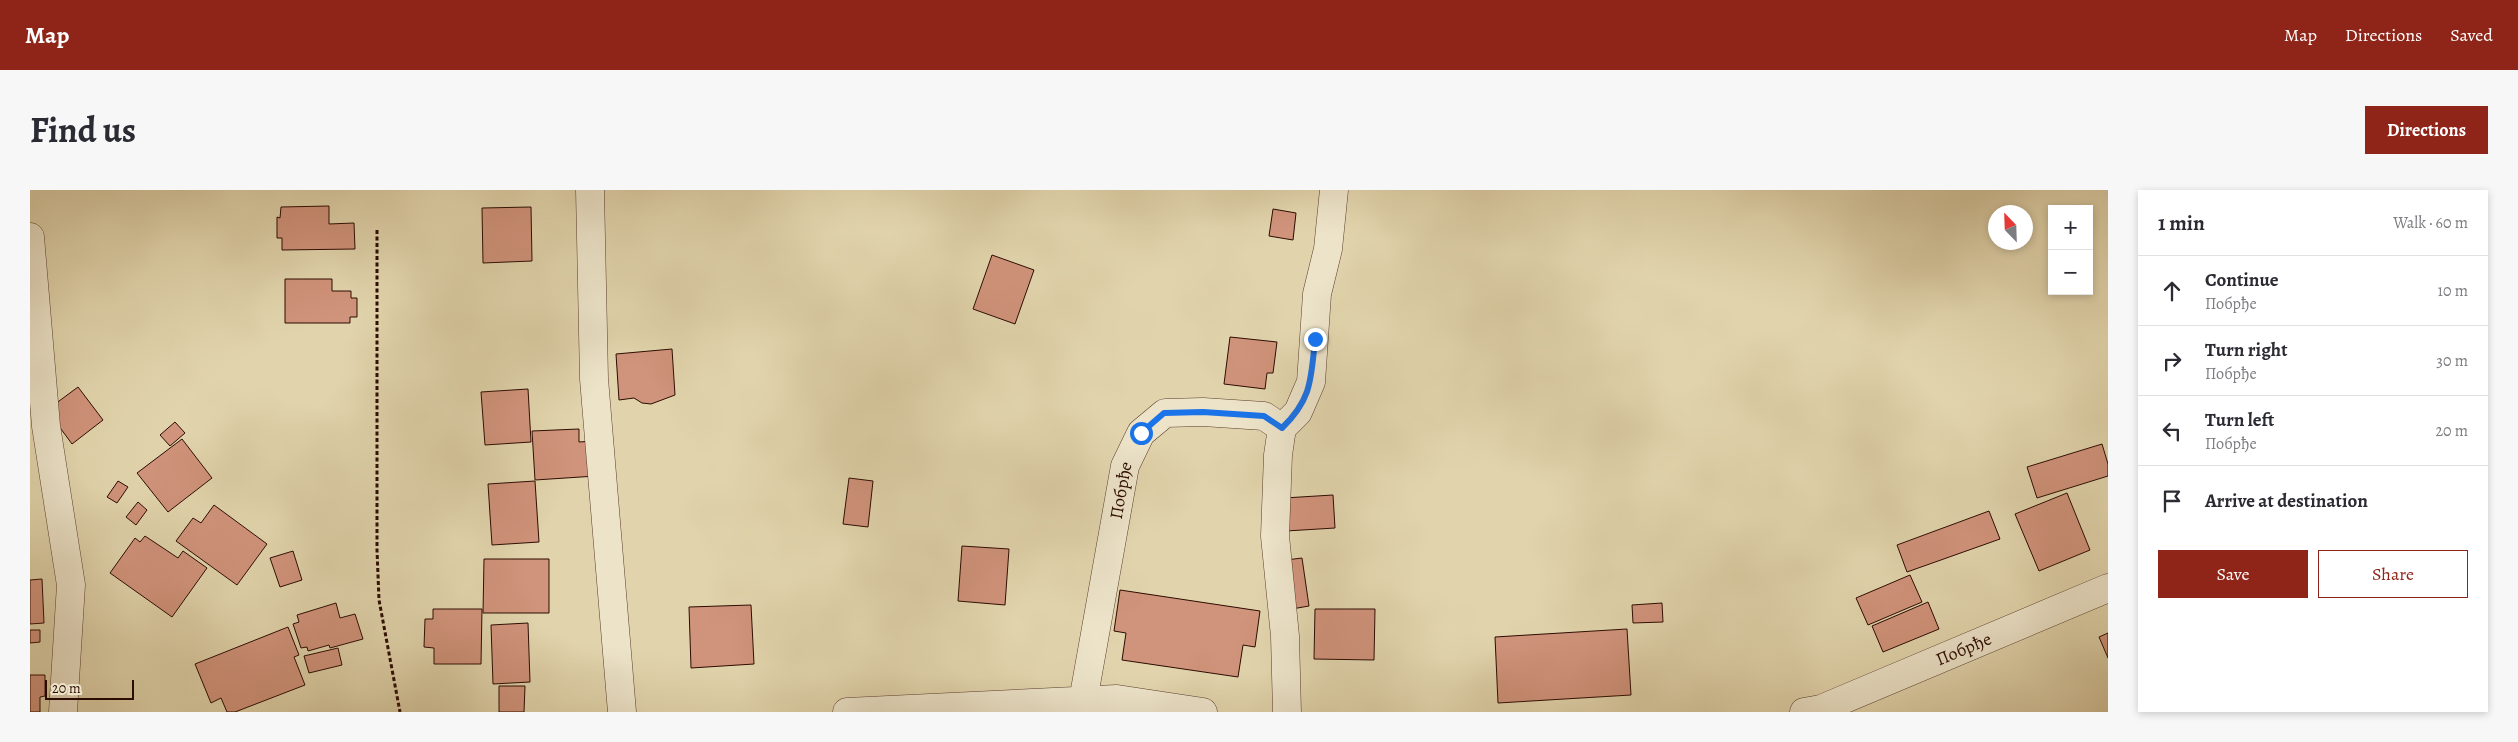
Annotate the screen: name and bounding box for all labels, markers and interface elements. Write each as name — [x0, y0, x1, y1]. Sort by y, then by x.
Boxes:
text: Map — [25, 19, 69, 51]
text: Map — [2284, 23, 2317, 47]
text: Directions — [2345, 23, 2422, 47]
text: Saved — [2450, 23, 2493, 47]
text: Find us — [30, 106, 136, 154]
button: Directions — [2365, 106, 2488, 154]
north arrow — [1988, 205, 2033, 250]
map controls — [2048, 205, 2093, 295]
button: + — [2048, 205, 2093, 250]
text: 1 min — [2158, 209, 2205, 237]
text: Walk · 60 m — [2393, 212, 2468, 234]
button: − — [2048, 250, 2093, 295]
text: Continue — [2205, 267, 2279, 293]
icon: ahead — [2158, 277, 2186, 305]
text: 10 m — [2438, 280, 2468, 302]
text: Побрђе — [2205, 293, 2257, 315]
route end — [1304, 328, 1327, 351]
text: Turn right — [2205, 337, 2287, 363]
icon: right — [2158, 347, 2186, 375]
text: 30 m — [2436, 350, 2468, 372]
text: Побрђе — [2205, 363, 2257, 385]
text: Turn left — [2205, 407, 2274, 433]
icon: left — [2158, 417, 2186, 445]
text: 20 m — [2435, 420, 2468, 442]
route start — [1130, 422, 1153, 445]
text: Побрђе — [2205, 433, 2257, 455]
street label: Побрђе — [1104, 457, 1138, 521]
icon: arrive — [2158, 487, 2186, 515]
text: Arrive at destination — [2205, 488, 2368, 514]
button: Save — [2158, 550, 2308, 598]
button: Share — [2318, 550, 2468, 598]
street label: Побрђе — [1932, 627, 1995, 671]
scale bar — [45, 677, 134, 700]
text: 20 m — [52, 679, 81, 698]

